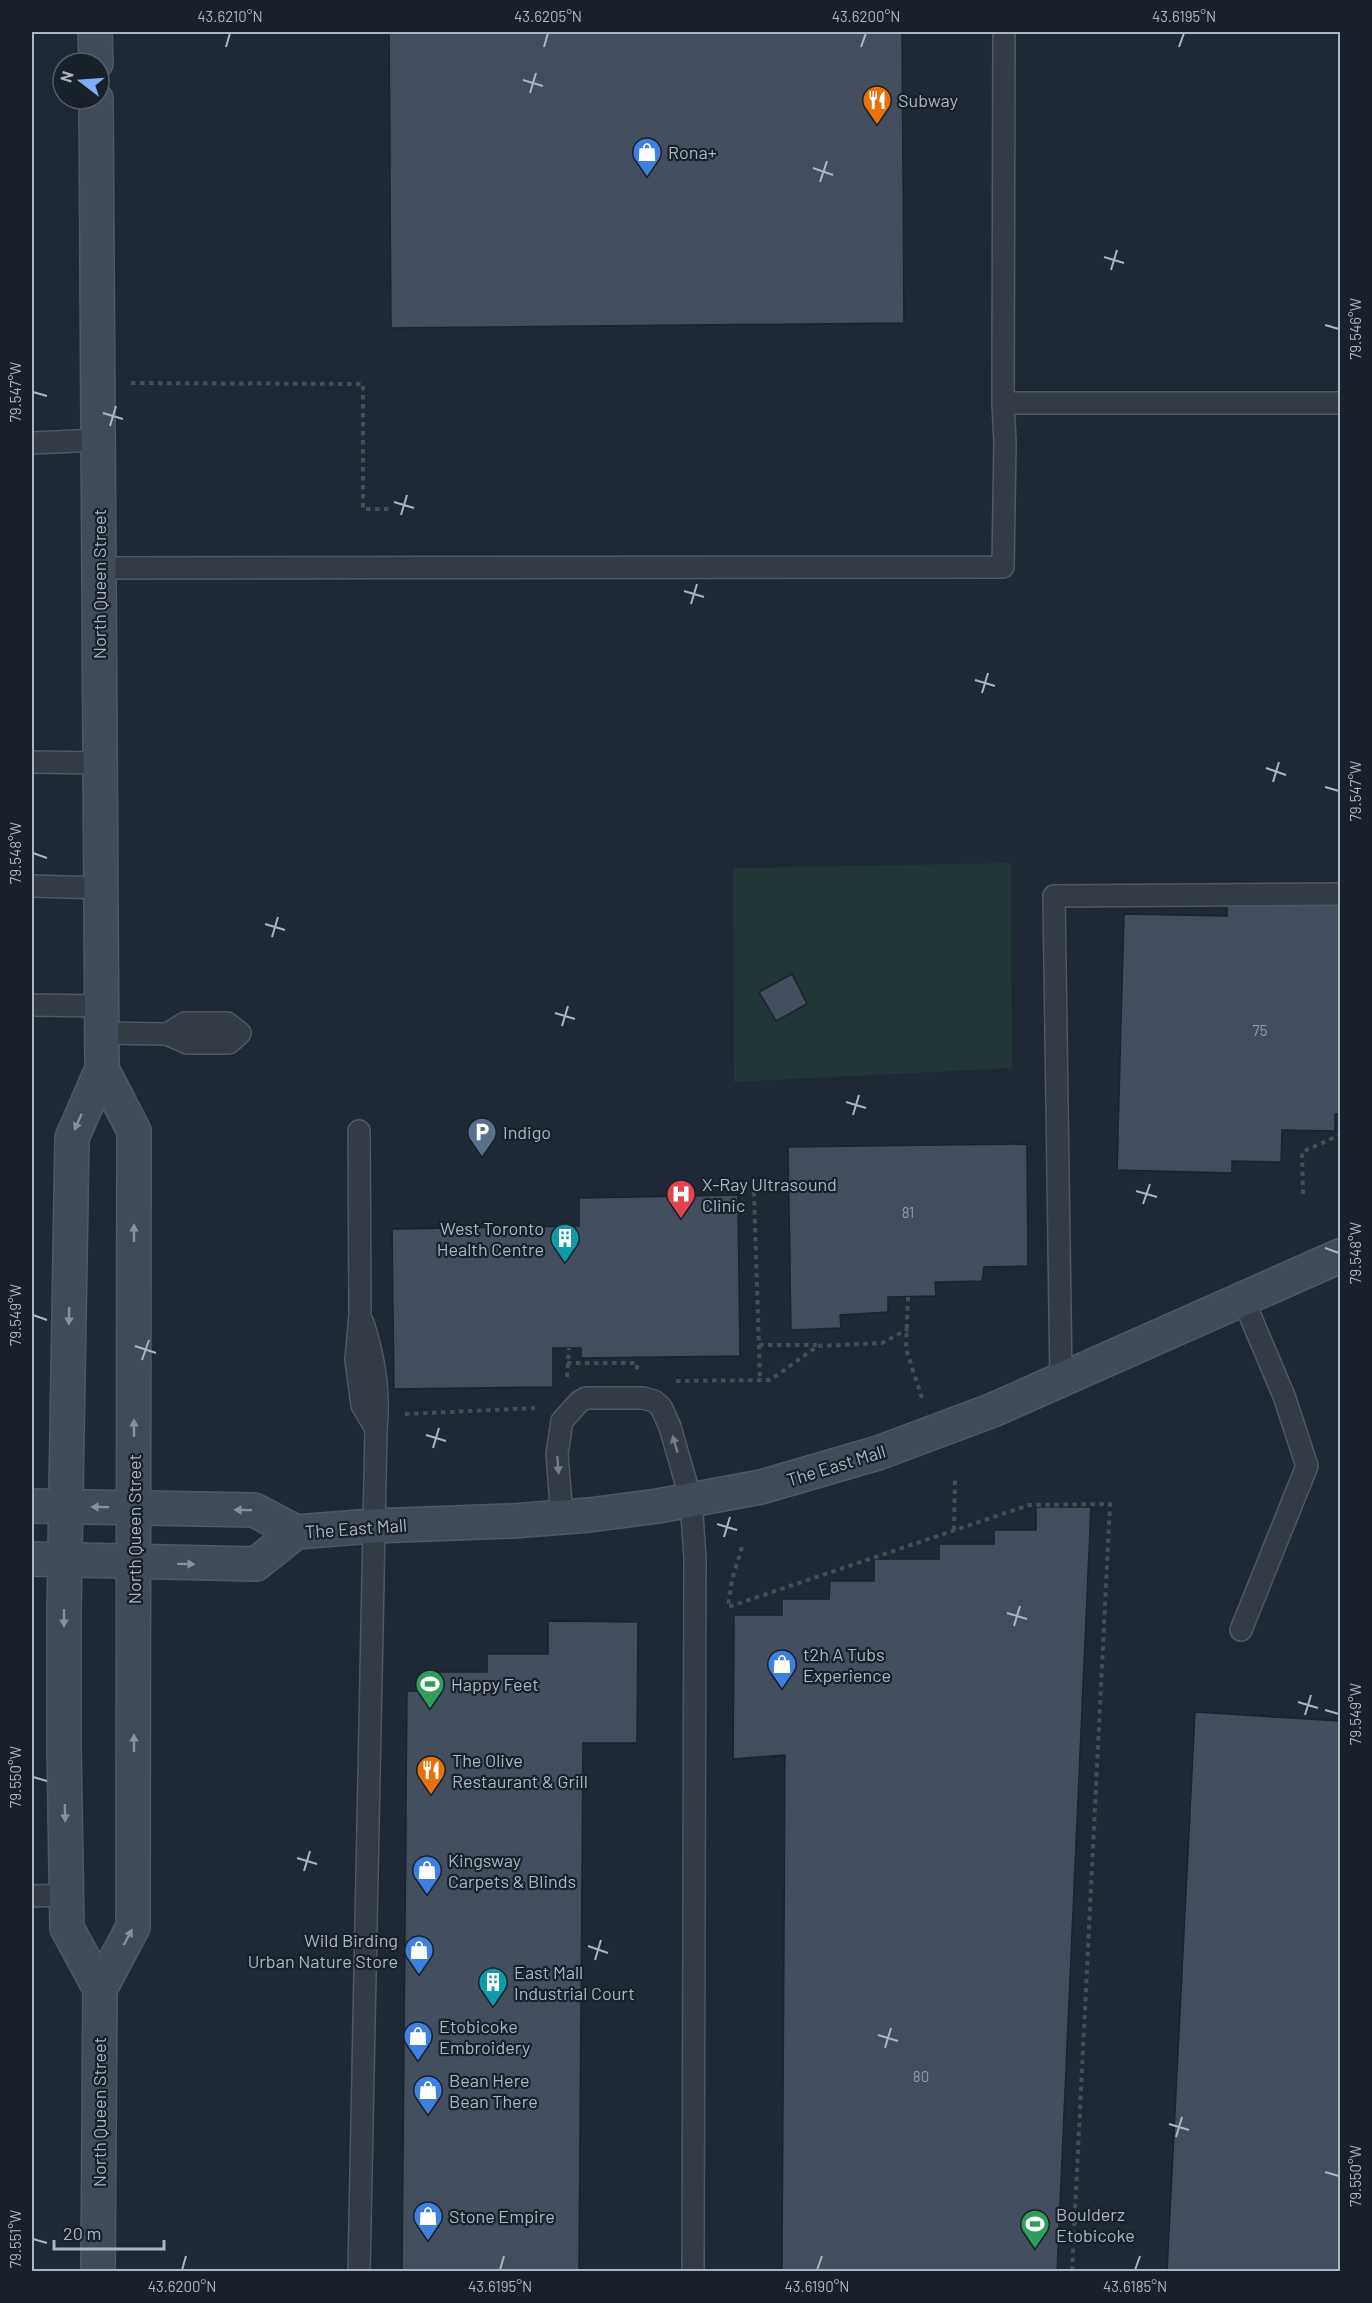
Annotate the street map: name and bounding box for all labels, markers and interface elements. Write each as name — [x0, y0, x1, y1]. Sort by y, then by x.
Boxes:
text: 43.6210°N — [197, 7, 263, 25]
text: 43.6205°N — [514, 7, 582, 25]
text: 43.6200°N — [832, 7, 900, 25]
text: 43.6195°N — [1152, 7, 1216, 25]
north arrow — [51, 51, 111, 111]
text: N — [56, 69, 77, 84]
restaurant icon: Subway — [861, 84, 893, 126]
place label: Subway — [898, 89, 958, 111]
shop icon: Rona+ — [631, 136, 663, 178]
place label: Rona+ — [668, 141, 717, 163]
text: 79.546°W — [1346, 298, 1364, 360]
text: 79.547°W — [6, 362, 24, 422]
street label: North Queen Street — [88, 509, 110, 659]
text: 79.547°W — [1346, 761, 1364, 821]
text: 79.548°W — [6, 822, 24, 884]
house number: 75 — [1253, 1021, 1267, 1039]
one-way arrow — [74, 1114, 83, 1131]
parking icon: Indigo — [466, 1116, 498, 1158]
place label: Indigo — [503, 1121, 551, 1143]
place label: X-Ray Ultrasound Clinic — [702, 1173, 837, 1216]
hospital icon: X-Ray Ultrasound Clinic — [665, 1178, 697, 1220]
house number: 81 — [902, 1203, 914, 1221]
place label: West Toronto Health Centre — [437, 1217, 544, 1260]
building icon: West Toronto Health Centre — [549, 1222, 581, 1264]
text: 79.548°W — [1346, 1222, 1364, 1284]
one-way arrow — [129, 1224, 139, 1243]
text: 79.549°W — [6, 1284, 24, 1346]
one-way arrow — [64, 1306, 74, 1325]
one-way arrow — [129, 1419, 139, 1438]
one-way arrow — [670, 1434, 679, 1452]
street label: The East Mall — [784, 1440, 888, 1490]
street label: North Queen Street — [123, 1454, 145, 1604]
one-way arrow — [553, 1456, 562, 1475]
one-way arrow — [90, 1502, 109, 1512]
one-way arrow — [234, 1505, 253, 1515]
street label: The East Mall — [304, 1513, 408, 1543]
one-way arrow — [177, 1559, 196, 1568]
one-way arrow — [59, 1609, 69, 1628]
place label: t2h A Tubs Experience — [803, 1643, 891, 1686]
shop icon: t2h A Tubs Experience — [766, 1648, 798, 1690]
sports icon: Happy Feet — [414, 1668, 446, 1710]
place label: Happy Feet — [451, 1673, 539, 1695]
text: 79.549°W — [1346, 1683, 1364, 1745]
one-way arrow — [129, 1734, 139, 1753]
text: 79.550°W — [6, 1746, 24, 1808]
place label: The Olive Restaurant & Grill — [452, 1749, 588, 1792]
restaurant icon: The Olive Restaurant & Grill — [415, 1754, 447, 1796]
one-way arrow — [60, 1804, 70, 1823]
place label: Kingsway Carpets & Blinds — [448, 1849, 576, 1892]
shop icon: Kingsway Carpets & Blinds — [411, 1854, 443, 1896]
one-way arrow — [123, 1928, 133, 1945]
place label: Wild Birding Urban Nature Store — [248, 1929, 398, 1972]
shop icon: Wild Birding Urban Nature Store — [403, 1934, 435, 1976]
place label: East Mall Industrial Court — [514, 1961, 635, 2004]
building icon: East Mall Industrial Court — [477, 1966, 509, 2008]
place label: Etobicoke Embroidery — [439, 2015, 530, 2058]
shop icon: Etobicoke Embroidery — [402, 2020, 434, 2062]
street label: North Queen Street — [88, 2037, 110, 2187]
house number: 80 — [913, 2067, 929, 2085]
place label: Bean Here Bean There — [449, 2069, 538, 2112]
shop icon: Bean Here Bean There — [412, 2074, 444, 2116]
text: 79.550°W — [1346, 2145, 1364, 2207]
shop icon: Stone Empire — [412, 2200, 444, 2242]
place label: Boulderz Etobicoke — [1056, 2203, 1135, 2246]
place label: Stone Empire — [449, 2205, 555, 2227]
sports icon: Boulderz Etobicoke — [1019, 2208, 1051, 2250]
text: 79.551°W — [6, 2210, 24, 2268]
scale bar — [54, 2213, 164, 2251]
text: 20 m — [63, 2222, 101, 2244]
text: 43.6200°N — [148, 2277, 216, 2295]
text: 43.6195°N — [468, 2277, 532, 2295]
text: 43.6190°N — [784, 2277, 850, 2295]
text: 43.6185°N — [1103, 2277, 1167, 2295]

